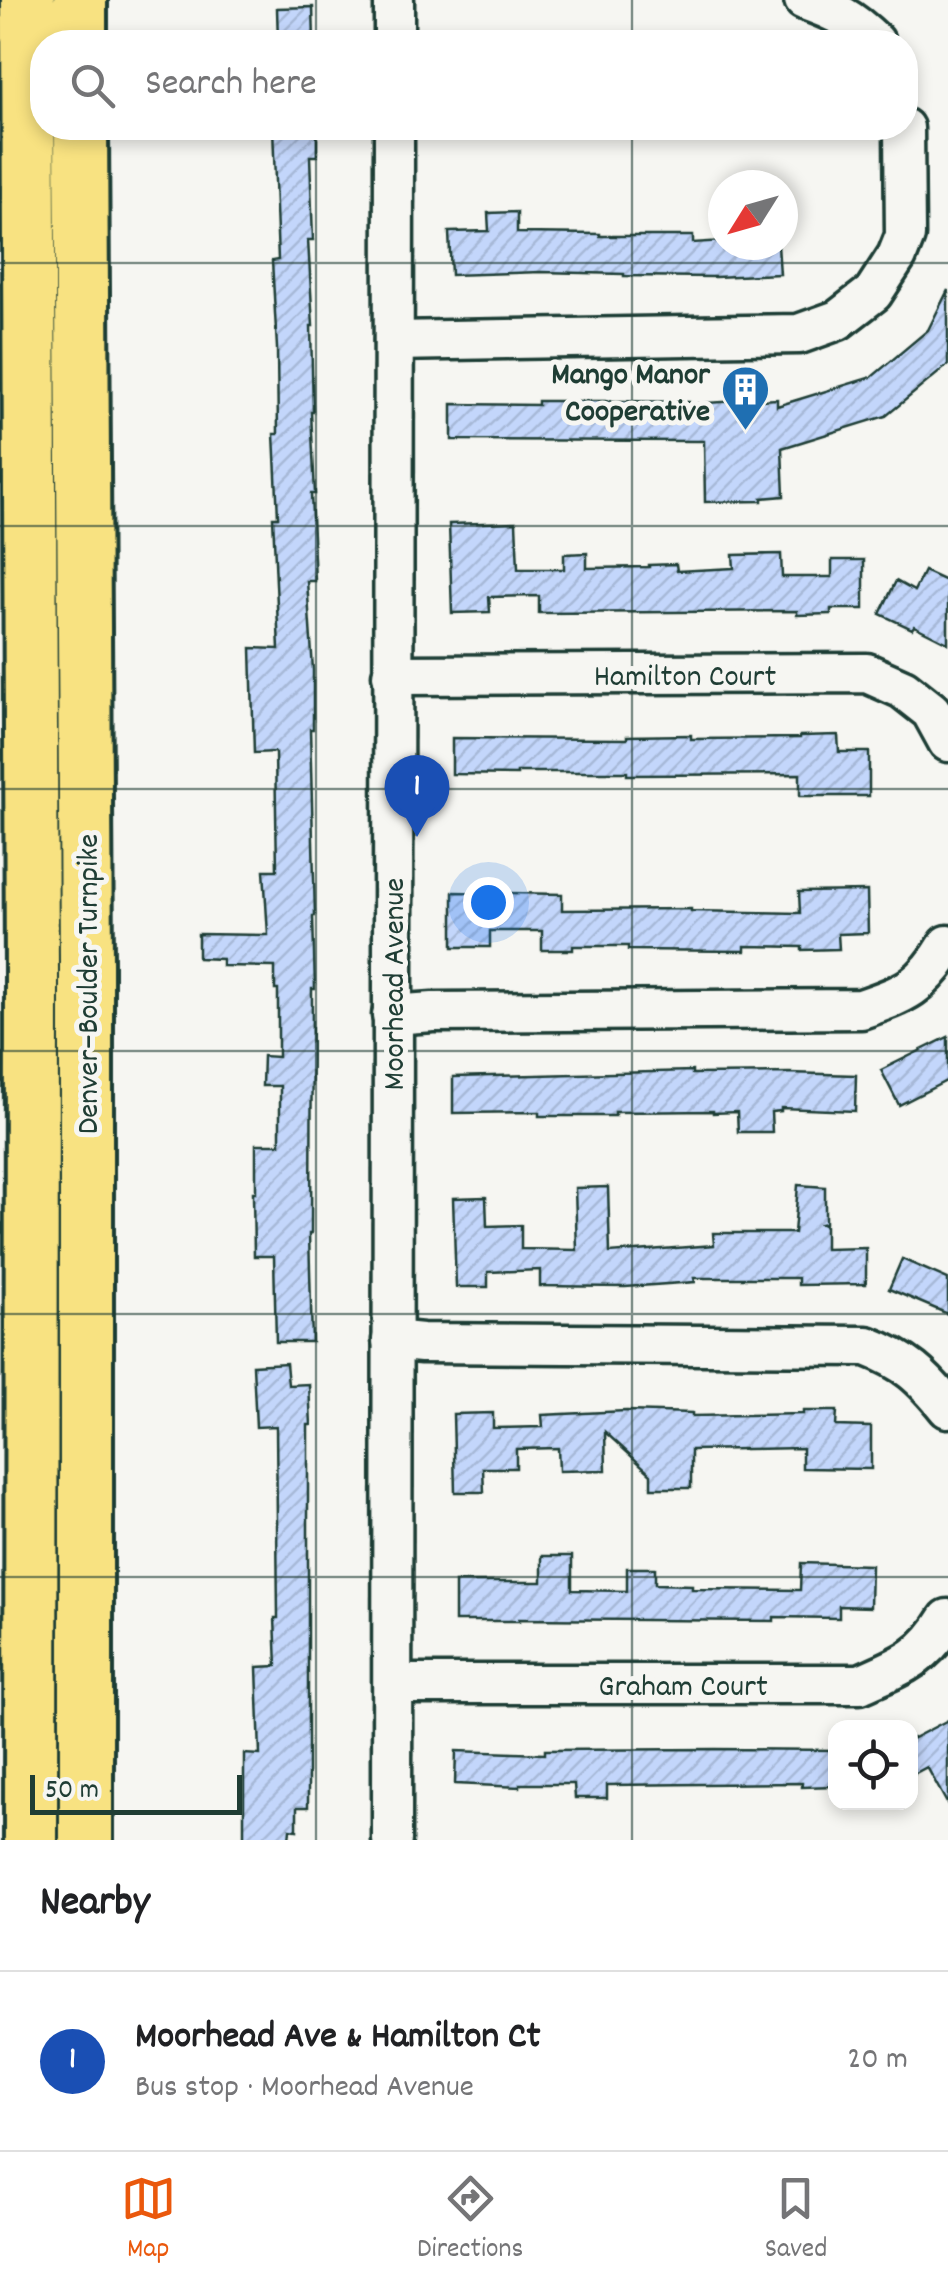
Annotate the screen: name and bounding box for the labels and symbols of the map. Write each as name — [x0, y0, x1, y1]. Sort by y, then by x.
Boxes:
north arrow — [708, 170, 798, 260]
place label: Mango Manor Cooperative — [551, 354, 711, 437]
building icon: Mango Manor Cooperative — [719, 364, 771, 432]
street label: Hamilton Court — [594, 656, 776, 702]
pin: 1 — [384, 754, 450, 837]
street label: Denver–Boulder Turnpike — [68, 834, 114, 1134]
your location — [463, 877, 514, 928]
street label: Moorhead Avenue — [374, 878, 420, 1090]
street label: Graham Court — [598, 1666, 768, 1712]
scale bar — [30, 1770, 242, 1814]

